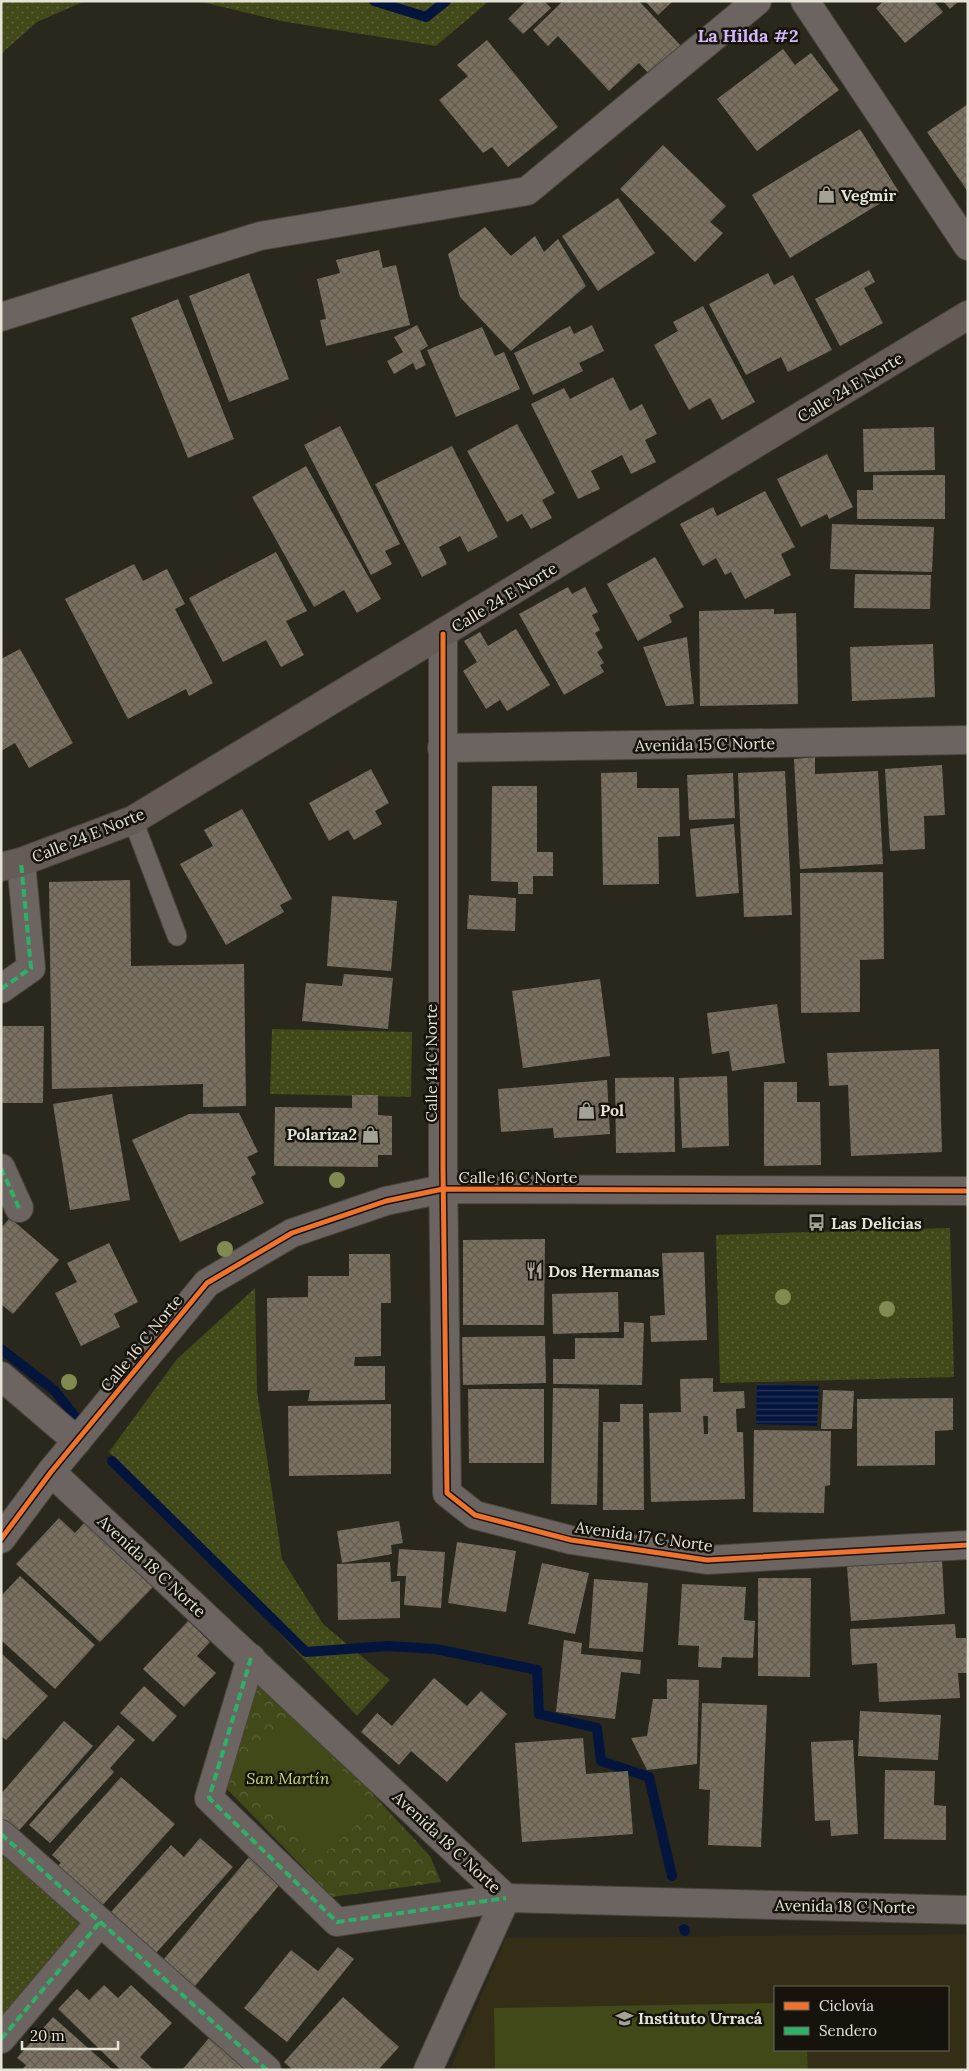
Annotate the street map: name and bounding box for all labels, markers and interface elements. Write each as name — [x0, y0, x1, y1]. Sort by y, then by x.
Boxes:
district label: La Hilda #2 — [697, 24, 799, 47]
shop icon: Vegmir — [817, 185, 837, 205]
place label: Vegmir — [841, 185, 897, 205]
street label: Calle 24 E Norte — [794, 347, 907, 426]
street label: Calle 24 E Norte — [448, 557, 561, 636]
street label: Avenida 15 C Norte — [634, 733, 776, 755]
street label: Calle 24 E Norte — [29, 803, 147, 867]
street label: Calle 14 C Norte — [421, 1003, 441, 1122]
shop icon: Pol — [576, 1100, 596, 1120]
place label: Pol — [600, 1100, 624, 1120]
place label: Polariza2 — [287, 1124, 357, 1144]
shop icon: Polariza2 — [361, 1124, 381, 1144]
street label: Calle 16 C Norte — [459, 1167, 578, 1187]
bus stop icon: Las Delicias — [807, 1213, 827, 1233]
place label: Las Delicias — [831, 1213, 922, 1233]
restaurant icon: Dos Hermanas — [524, 1261, 544, 1281]
place label: Dos Hermanas — [548, 1261, 660, 1281]
street label: Calle 16 C Norte — [96, 1290, 186, 1396]
street label: Avenida 18 C Norte — [93, 1510, 210, 1621]
street label: Avenida 17 C Norte — [573, 1516, 714, 1556]
park label: San Martín — [246, 1768, 330, 1788]
street label: Avenida 18 C Norte — [388, 1786, 505, 1897]
street label: Avenida 18 C Norte — [774, 1895, 916, 1917]
legend — [774, 1986, 949, 2051]
text: Ciclovía — [819, 1996, 874, 2015]
school or university icon: Instituto Urracá — [614, 2008, 634, 2028]
place label: Instituto Urracá — [638, 2008, 763, 2028]
scale bar — [22, 2018, 119, 2050]
text: Sendero — [819, 2021, 877, 2040]
text: 20 m — [30, 2026, 65, 2045]

